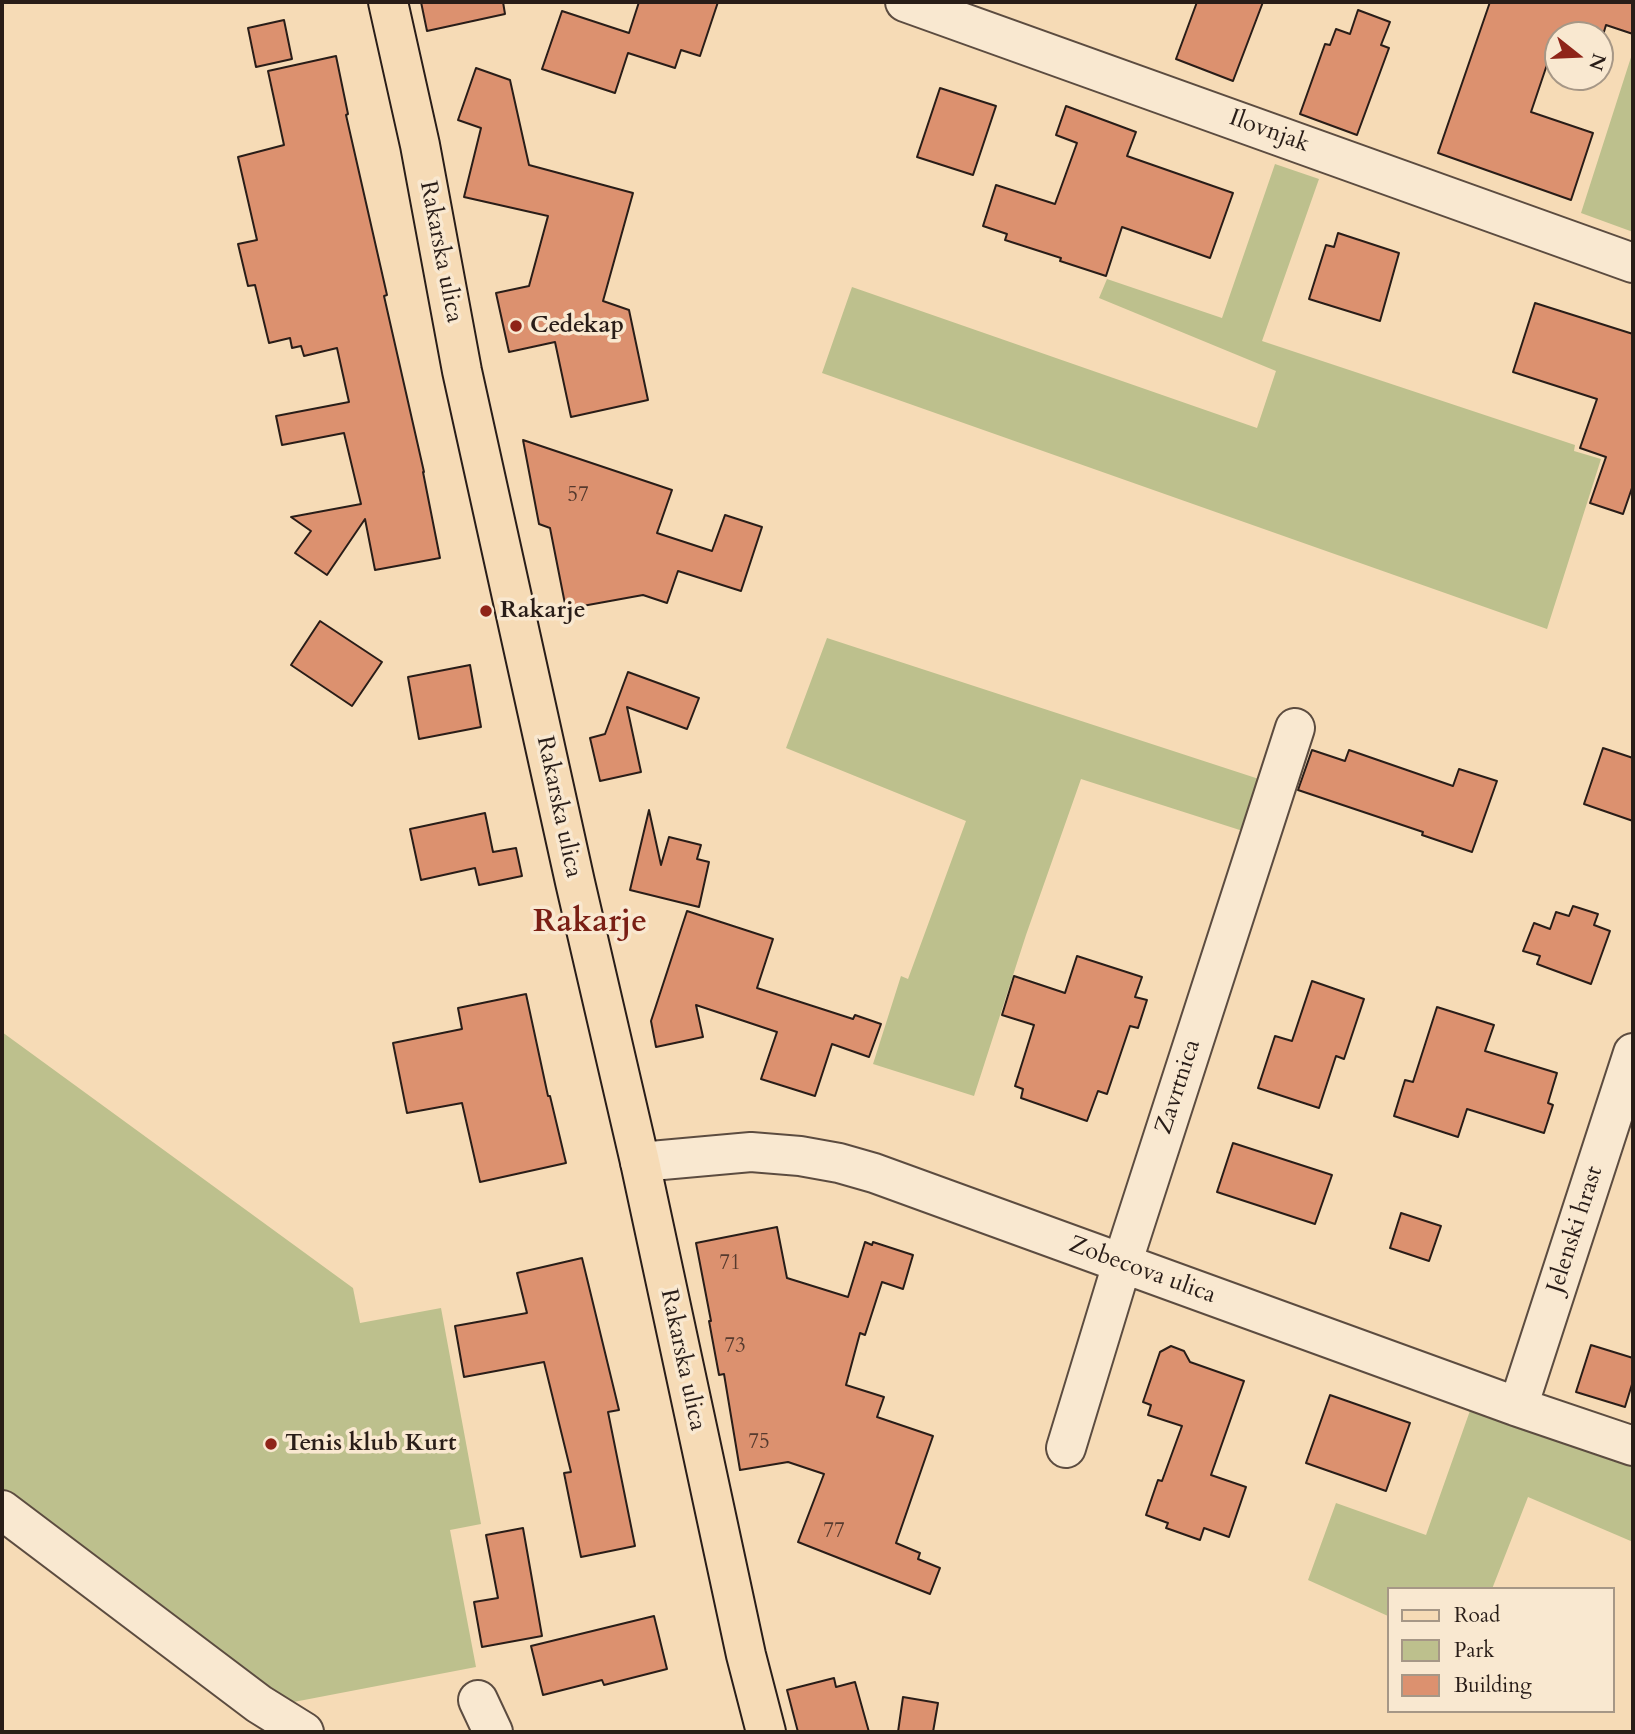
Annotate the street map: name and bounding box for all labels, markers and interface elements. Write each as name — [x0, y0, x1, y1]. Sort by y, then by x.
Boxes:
north arrow — [1544, 21, 1614, 91]
text: N — [1582, 50, 1612, 74]
street label: Ilovnjak — [1225, 104, 1313, 160]
street label: Rakarska ulica — [412, 179, 468, 325]
place label: Cedekap — [530, 312, 624, 340]
marker: Cedekap — [508, 318, 524, 334]
house number: 57 — [567, 483, 589, 509]
place label: Rakarje — [500, 597, 586, 625]
marker: Rakarje — [478, 603, 494, 619]
street label: Rakarska ulica — [529, 734, 587, 880]
district label: Rakarje — [533, 905, 647, 943]
street label: Zavrtnica — [1150, 1036, 1208, 1138]
street label: Jelenski hrast — [1542, 1163, 1610, 1297]
street label: Zobecova ulica — [1065, 1231, 1219, 1311]
house number: 71 — [719, 1251, 741, 1277]
street label: Rakarska ulica — [653, 1287, 711, 1433]
house number: 73 — [724, 1334, 746, 1360]
place label: Tenis klub Kurt — [285, 1430, 456, 1458]
house number: 75 — [748, 1430, 770, 1456]
marker: Tenis klub Kurt — [263, 1436, 279, 1452]
house number: 77 — [823, 1519, 845, 1545]
legend — [1386, 1587, 1614, 1713]
text: Road — [1454, 1601, 1500, 1630]
text: Park — [1454, 1636, 1494, 1665]
text: Building — [1454, 1671, 1532, 1700]

